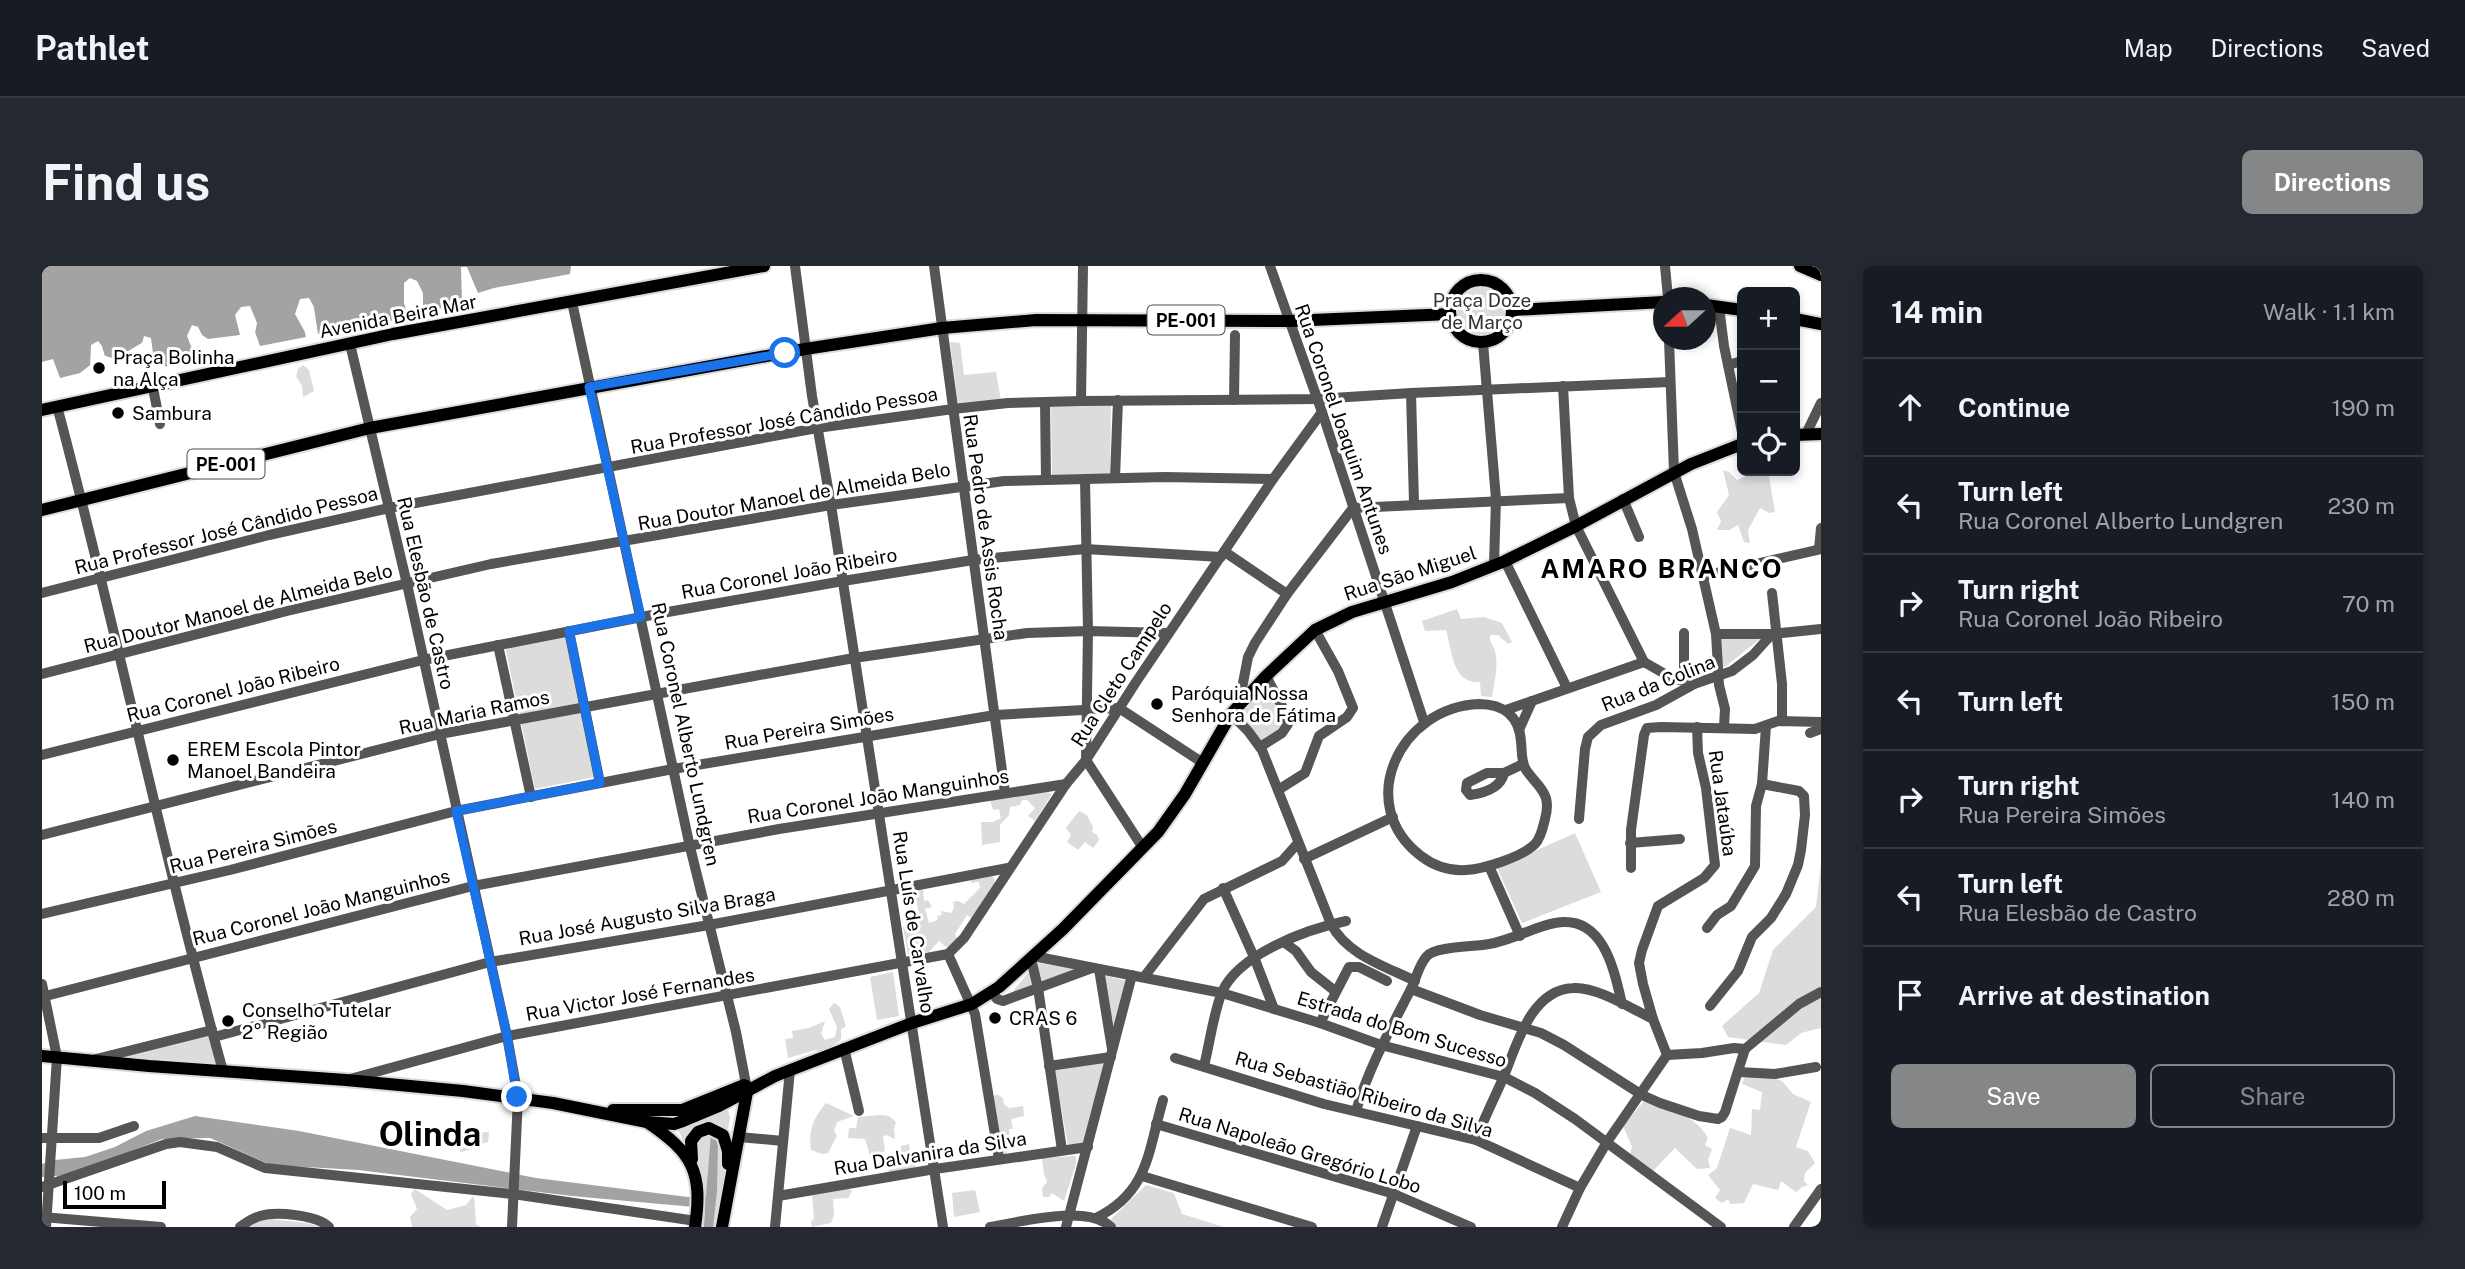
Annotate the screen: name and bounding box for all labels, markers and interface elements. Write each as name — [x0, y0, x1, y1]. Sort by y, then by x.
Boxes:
text: Pathlet — [35, 29, 150, 67]
text: Map — [2124, 34, 2173, 62]
text: Directions — [2211, 34, 2323, 62]
text: Saved — [2361, 34, 2430, 62]
button: Directions — [2242, 150, 2423, 214]
text: Find us — [42, 153, 210, 211]
north arrow — [1653, 287, 1716, 350]
map controls — [1737, 287, 1800, 476]
button: + — [1737, 287, 1800, 350]
park label: Praça Doze de Março — [1433, 289, 1531, 333]
street label: Avenida Beira Mar — [317, 290, 479, 342]
text: 14 min — [1891, 294, 1983, 330]
text: Walk · 1.1 km — [2263, 298, 2395, 325]
street label: Rua Coronel Joaquim Antunes — [1291, 301, 1397, 557]
road number: PE-001 — [1148, 306, 1224, 334]
route start — [769, 337, 800, 368]
place label: Praça Bolinha na Alça — [113, 346, 234, 390]
button: − — [1737, 350, 1800, 413]
marker: Praça Bolinha na Alça — [91, 360, 107, 376]
street label: Rua Professor José Cândido Pessoa — [629, 382, 939, 458]
icon: ahead — [1891, 388, 1929, 426]
text: Continue — [1958, 392, 2070, 423]
text: 190 m — [2332, 394, 2395, 421]
place label: Sambura — [132, 402, 212, 424]
marker: Sambura — [110, 405, 126, 421]
street label: Rua Pedro de Assis Rocha — [959, 413, 1013, 641]
button: locate — [1737, 413, 1800, 476]
road number: PE-001 — [188, 449, 264, 478]
street label: Rua Doutor Manoel de Almeida Belo — [636, 458, 952, 534]
text: Turn left — [1958, 476, 2063, 507]
street label: Rua Professor José Cândido Pessoa — [72, 482, 380, 578]
icon: left — [1891, 486, 1929, 524]
text: 230 m — [2327, 492, 2395, 519]
street label: Rua Elesbão de Castro — [393, 494, 459, 692]
text: Rua Coronel Alberto Lundgren — [1958, 507, 2283, 534]
street label: Rua São Miguel — [1341, 541, 1479, 605]
street label: Rua Coronel João Ribeiro — [679, 543, 899, 603]
district label: AMARO BRANCO — [1540, 553, 1784, 584]
street label: Rua Doutor Manoel de Almeida Belo — [81, 559, 395, 657]
text: Turn right — [1958, 574, 2080, 605]
icon: right — [1891, 584, 1929, 622]
text: 70 m — [2342, 590, 2395, 617]
street label: Rua Cleto Campelo — [1066, 598, 1176, 750]
street label: Rua Coronel Alberto Lundgren — [647, 600, 725, 868]
text: Rua Coronel João Ribeiro — [1958, 605, 2223, 632]
street label: Rua da Colina — [1598, 650, 1718, 716]
street label: Rua Coronel João Ribeiro — [124, 652, 342, 726]
place label: Paróquia Nossa Senhora de Fátima — [1171, 682, 1336, 726]
icon: left — [1891, 682, 1929, 720]
street label: Rua Maria Ramos — [397, 685, 551, 739]
text: Turn left — [1958, 686, 2063, 717]
text: 150 m — [2331, 688, 2395, 715]
marker: Paróquia Nossa Senhora de Fátima — [1149, 696, 1165, 712]
street label: Rua Pereira Simões — [723, 702, 895, 754]
place label: EREM Escola Pintor Manoel Bandeira — [187, 738, 361, 782]
street label: Rua Jataúba — [1705, 748, 1741, 858]
marker: EREM Escola Pintor Manoel Bandeira — [165, 752, 181, 768]
street label: Rua Coronel João Manguinhos — [746, 764, 1010, 828]
text: Turn right — [1958, 770, 2080, 801]
icon: right — [1891, 780, 1929, 818]
text: 140 m — [2332, 786, 2395, 813]
text: Rua Pereira Simões — [1958, 801, 2166, 828]
street label: Rua Pereira Simões — [167, 815, 339, 877]
street label: Rua Luís de Carvalho — [889, 829, 939, 1015]
street label: Rua Coronel João Manguinhos — [190, 864, 452, 950]
text: Turn left — [1958, 868, 2063, 899]
icon: left — [1891, 878, 1929, 916]
street label: Rua José Augusto Silva Braga — [517, 883, 777, 949]
text: 280 m — [2327, 884, 2395, 911]
text: Rua Elesbão de Castro — [1958, 899, 2197, 926]
street label: Rua Victor José Fernandes — [524, 963, 756, 1025]
icon: arrive — [1891, 976, 1929, 1014]
text: Arrive at destination — [1958, 980, 2210, 1011]
street label: Estrada do Bom Sucesso — [1295, 987, 1509, 1071]
place label: Conselho Tutelar 2° Região — [242, 999, 392, 1043]
place label: CRAS 6 — [1009, 1007, 1077, 1029]
marker: CRAS 6 — [987, 1010, 1003, 1026]
marker: Conselho Tutelar 2° Região — [220, 1013, 236, 1029]
street label: Rua Sebastião Ribeiro da Silva — [1233, 1047, 1495, 1141]
button: Save — [1891, 1064, 2136, 1128]
button: Share — [2150, 1064, 2395, 1128]
route end — [501, 1081, 532, 1112]
street label: Rua Napoleão Gregório Lobo — [1176, 1103, 1424, 1197]
district label: Olinda — [379, 1115, 481, 1153]
street label: Rua Dalvanira da Silva — [832, 1127, 1028, 1179]
scale bar — [63, 1178, 166, 1210]
text: 100 m — [74, 1182, 126, 1204]

